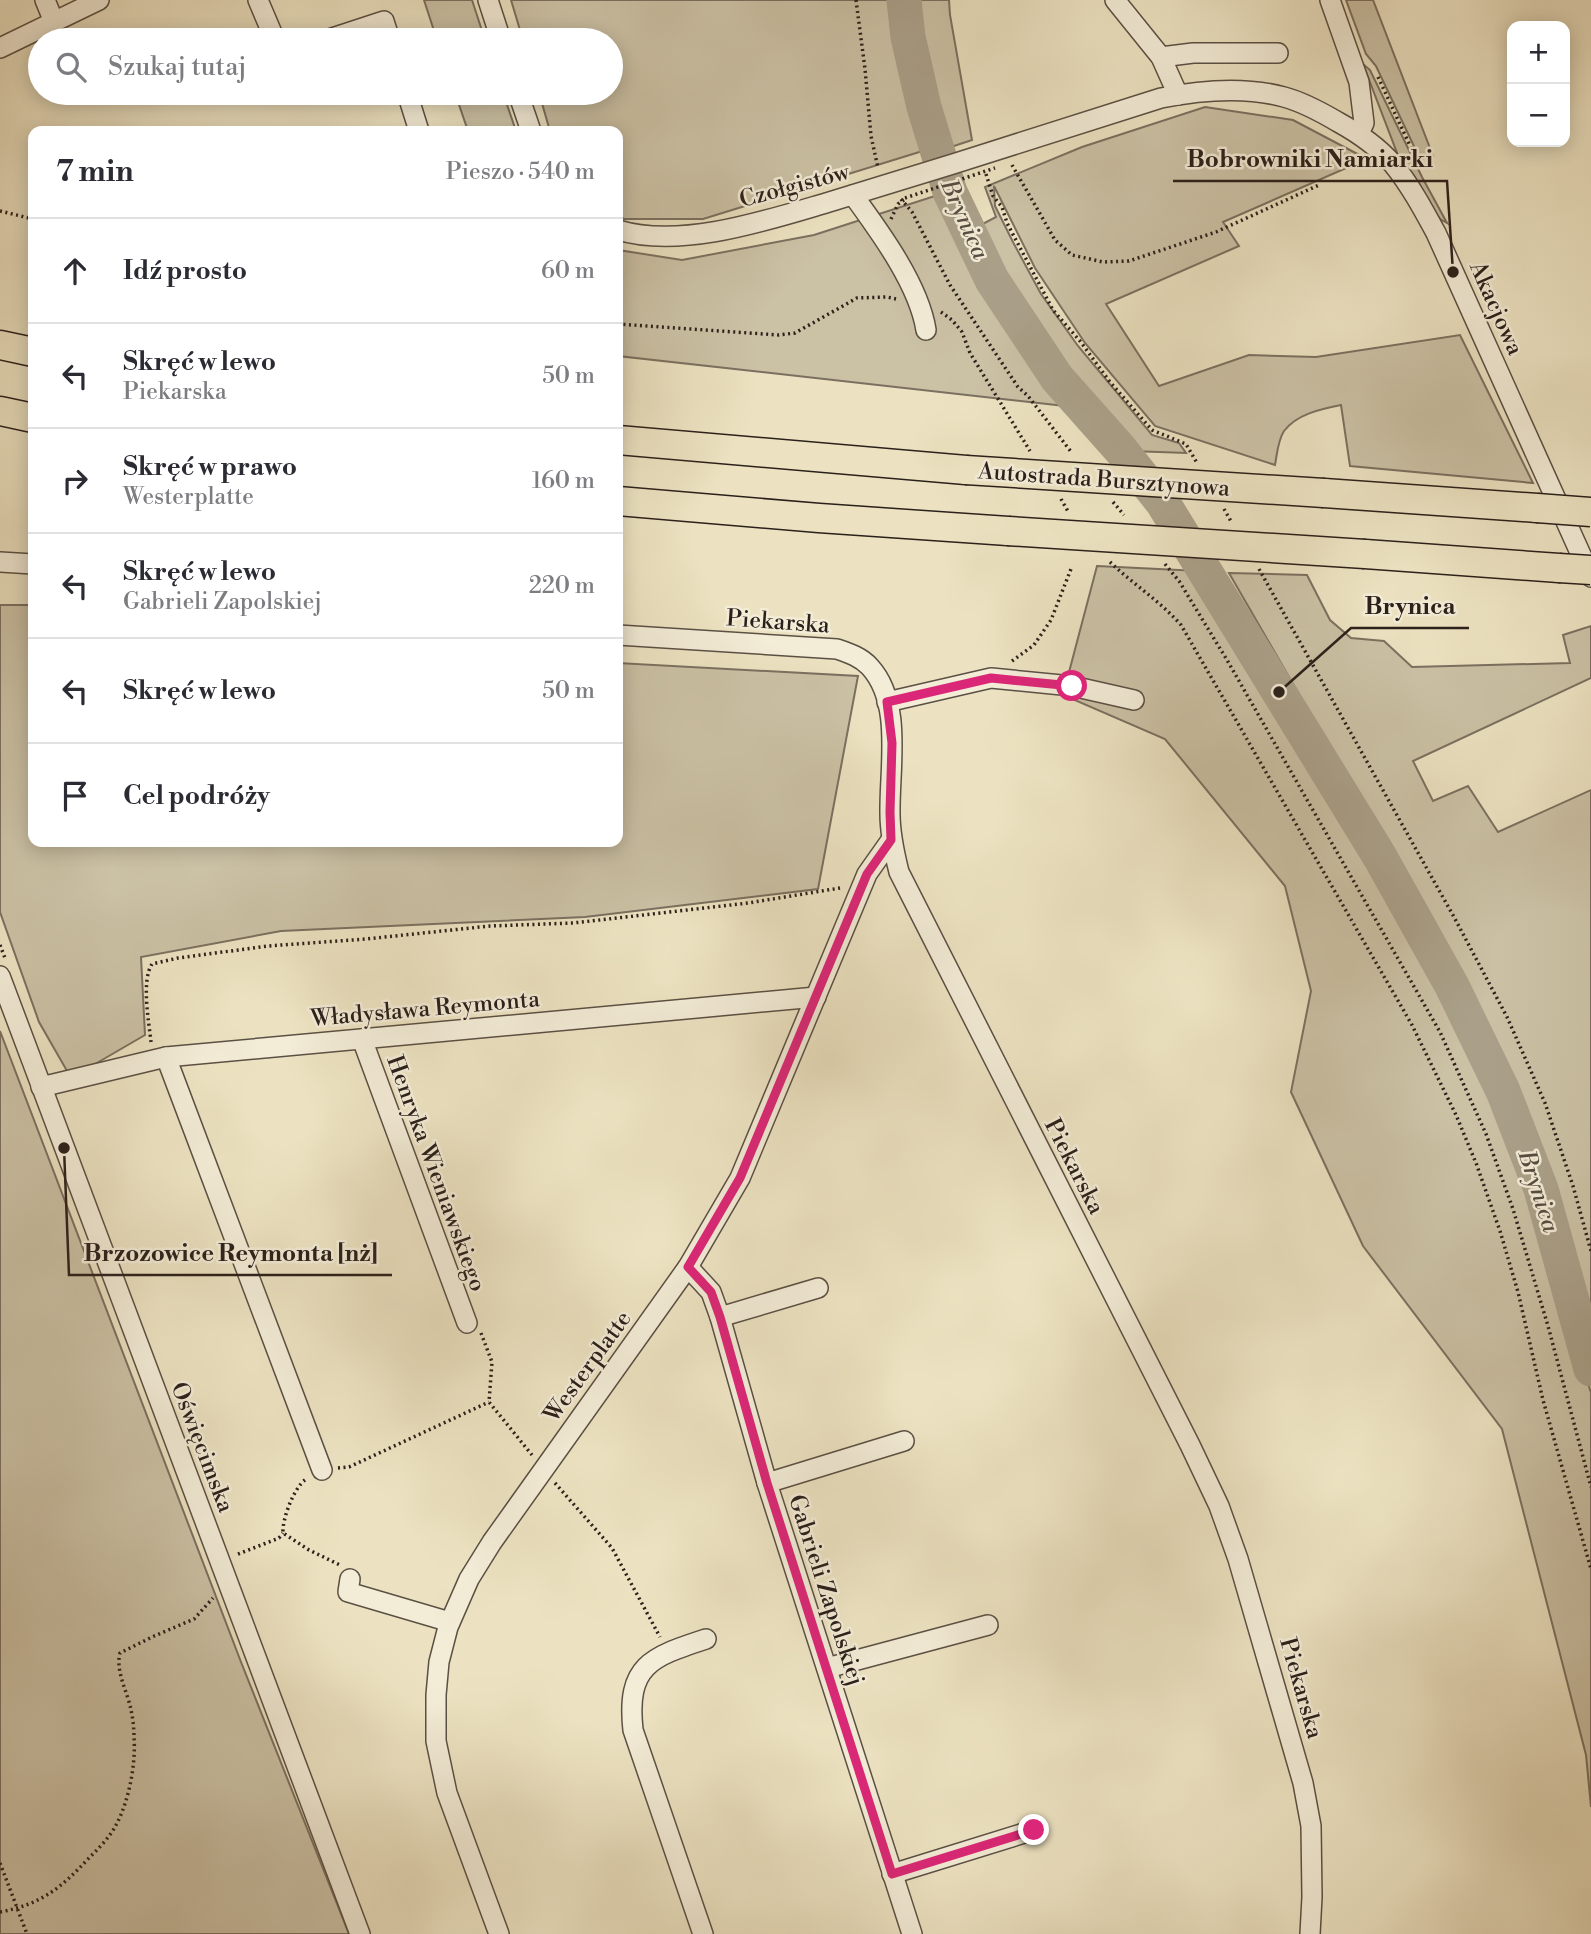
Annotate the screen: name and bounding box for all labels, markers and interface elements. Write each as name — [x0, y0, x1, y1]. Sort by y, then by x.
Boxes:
map controls — [1507, 21, 1570, 147]
button: + — [1507, 21, 1570, 84]
search box — [28, 28, 623, 105]
icon: search — [52, 48, 90, 86]
text: Szukaj tutaj — [108, 51, 247, 83]
button: − — [1507, 84, 1570, 147]
callout: Bobrowniki Namiarki — [1173, 136, 1447, 181]
text: Bobrowniki Namiarki — [1187, 145, 1434, 175]
text: 7 min — [56, 153, 134, 191]
text: Pieszo · 540 m — [446, 158, 595, 186]
street label: Czołgistów — [736, 158, 853, 214]
water label: Brynica — [933, 174, 995, 265]
icon: ahead — [56, 252, 94, 290]
text: Idź prosto — [123, 255, 247, 287]
street label: Akacjowa — [1463, 256, 1529, 360]
text: 60 m — [541, 257, 595, 285]
text: Skręć w lewo — [123, 346, 276, 378]
icon: left — [56, 357, 94, 395]
text: 50 m — [542, 362, 595, 390]
text: Piekarska — [123, 378, 227, 406]
text: Skręć w prawo — [123, 451, 297, 483]
street label: Autostrada Bursztynowa — [976, 457, 1231, 503]
icon: right — [56, 462, 94, 500]
text: 160 m — [532, 467, 595, 495]
text: Westerplatte — [123, 483, 254, 511]
text: Skręć w lewo — [123, 556, 276, 588]
icon: left — [56, 567, 94, 605]
text: 220 m — [529, 572, 595, 600]
callout: Brynica — [1351, 583, 1469, 628]
text: Gabrieli Zapolskiej — [123, 588, 322, 616]
text: Brynica — [1365, 592, 1456, 622]
street label: Piekarska — [725, 604, 831, 640]
route start — [1056, 670, 1087, 701]
icon: left — [56, 672, 94, 710]
text: Skręć w lewo — [123, 675, 276, 707]
text: 50 m — [542, 677, 595, 705]
icon: arrive — [56, 777, 94, 815]
text: Cel podróży — [123, 780, 270, 812]
street label: Władysława Reymonta — [308, 985, 541, 1033]
street label: Henryka Wieniawskiego — [380, 1051, 492, 1295]
street label: Piekarska — [1038, 1114, 1110, 1219]
water label: Brynica — [1510, 1145, 1566, 1237]
callout: Brzozowice Reymonta [nż] — [69, 1230, 392, 1275]
text: Brzozowice Reymonta [nż] — [84, 1239, 378, 1269]
street label: Westerplatte — [537, 1305, 638, 1429]
street label: Oświęcimska — [164, 1378, 240, 1517]
street label: Gabrieli Zapolskiej — [782, 1491, 870, 1689]
street label: Piekarska — [1273, 1635, 1329, 1742]
route end — [1018, 1814, 1049, 1845]

